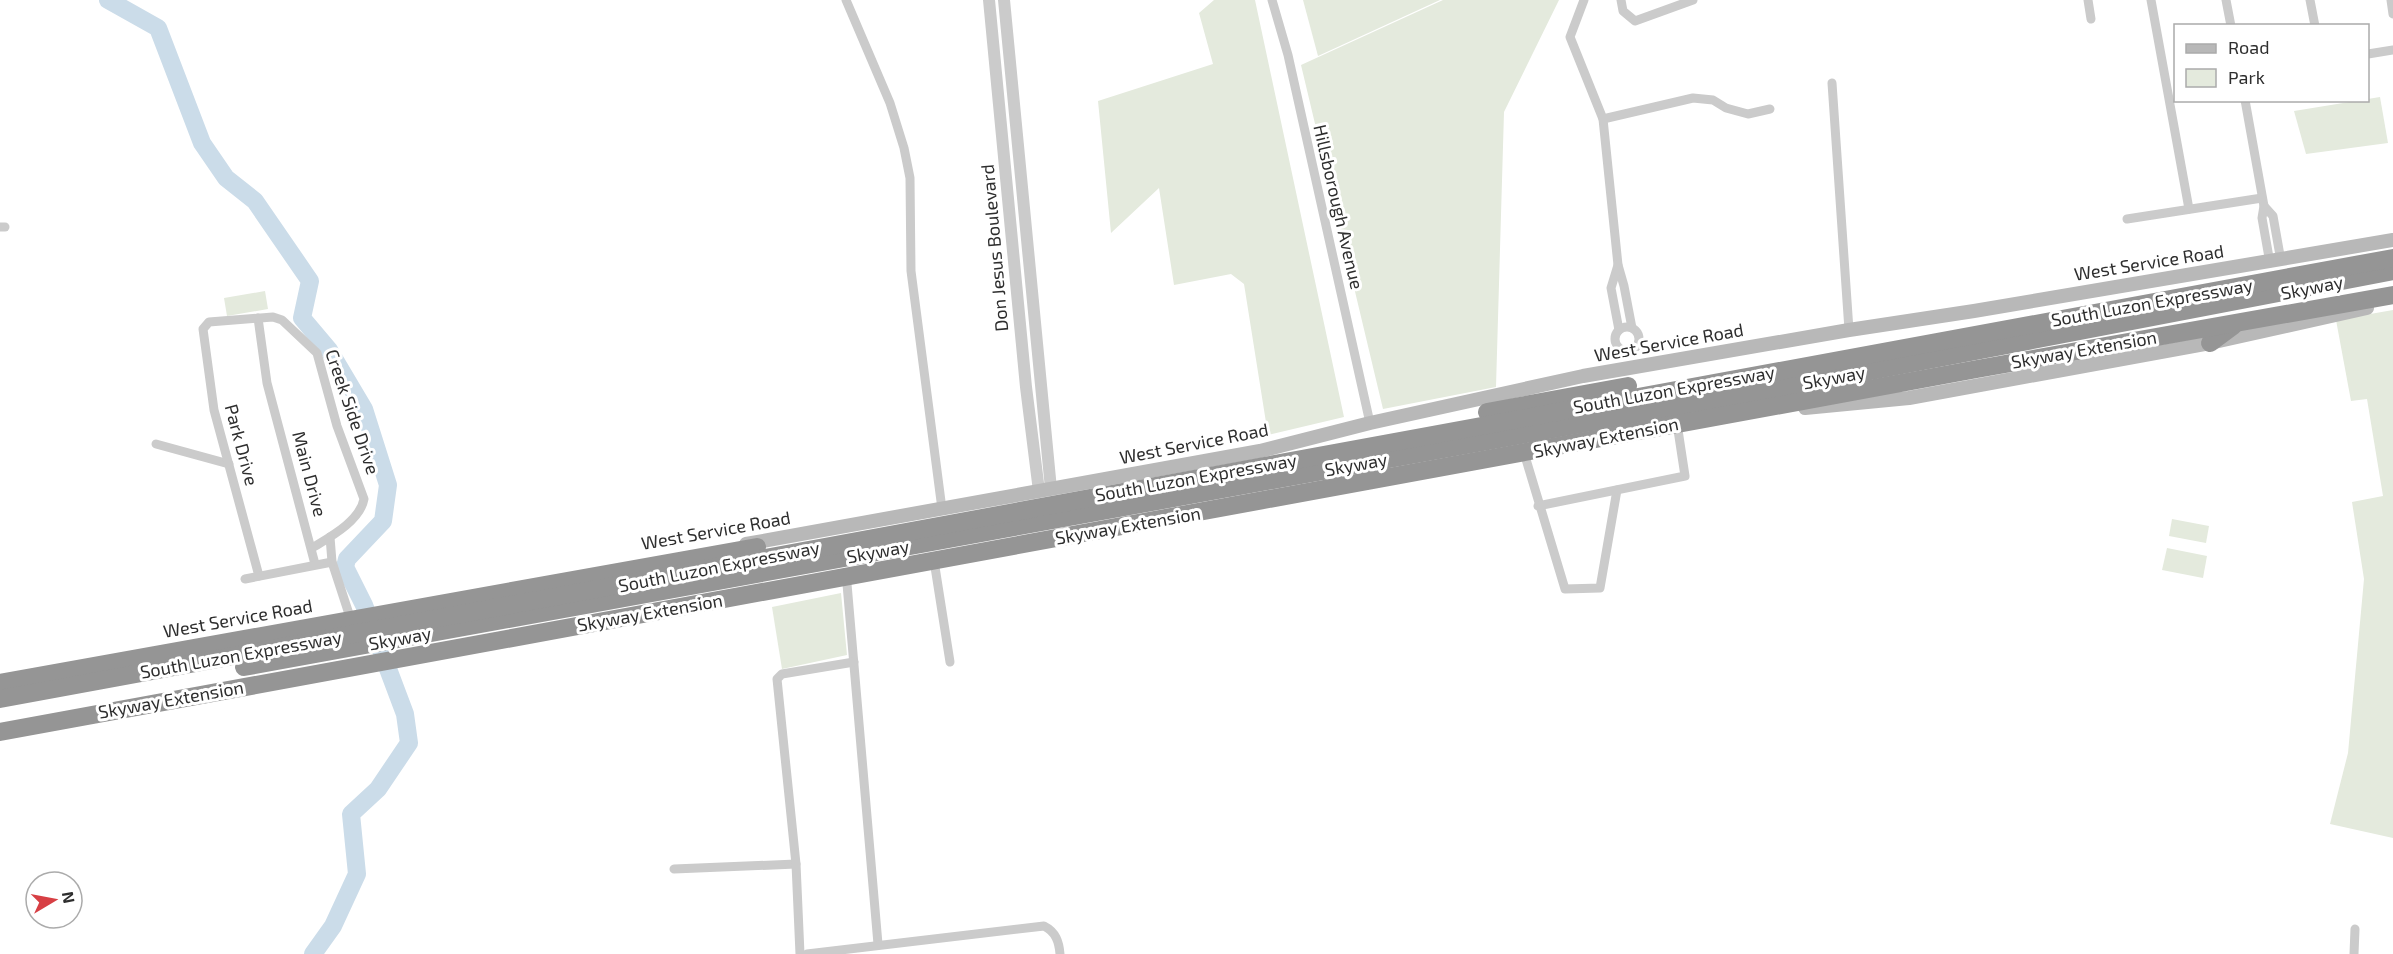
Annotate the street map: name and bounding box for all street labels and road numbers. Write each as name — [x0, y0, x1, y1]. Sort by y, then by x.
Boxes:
street label: Hillsborough Avenue — [1309, 122, 1369, 291]
street label: Don Jesus Boulevard — [976, 163, 1012, 333]
street label: West Service Road — [2072, 239, 2225, 285]
street label: Skyway — [2279, 270, 2345, 304]
street label: South Luzon Expressway — [2049, 273, 2255, 331]
street label: West Service Road — [1592, 318, 1745, 366]
street label: Skyway Extension — [2009, 325, 2158, 373]
street label: Creek Side Drive — [321, 346, 385, 477]
street label: South Luzon Expressway — [1571, 360, 1777, 418]
street label: Skyway — [1801, 361, 1867, 393]
street label: Park Drive — [221, 402, 263, 488]
street label: Skyway Extension — [1531, 412, 1680, 462]
street label: West Service Road — [1117, 418, 1270, 468]
street label: Main Drive — [288, 429, 332, 519]
street label: South Luzon Expressway — [1093, 448, 1299, 506]
street label: Skyway — [1323, 448, 1389, 480]
street label: Skyway Extension — [1053, 501, 1202, 549]
street label: West Service Road — [639, 506, 792, 554]
street label: Skyway — [845, 535, 911, 567]
street label: South Luzon Expressway — [616, 536, 822, 596]
street label: Skyway Extension — [575, 588, 724, 636]
street label: West Service Road — [161, 594, 314, 642]
street label: Skyway — [367, 622, 433, 654]
street label: South Luzon Expressway — [138, 625, 344, 683]
street label: Skyway Extension — [96, 675, 245, 723]

